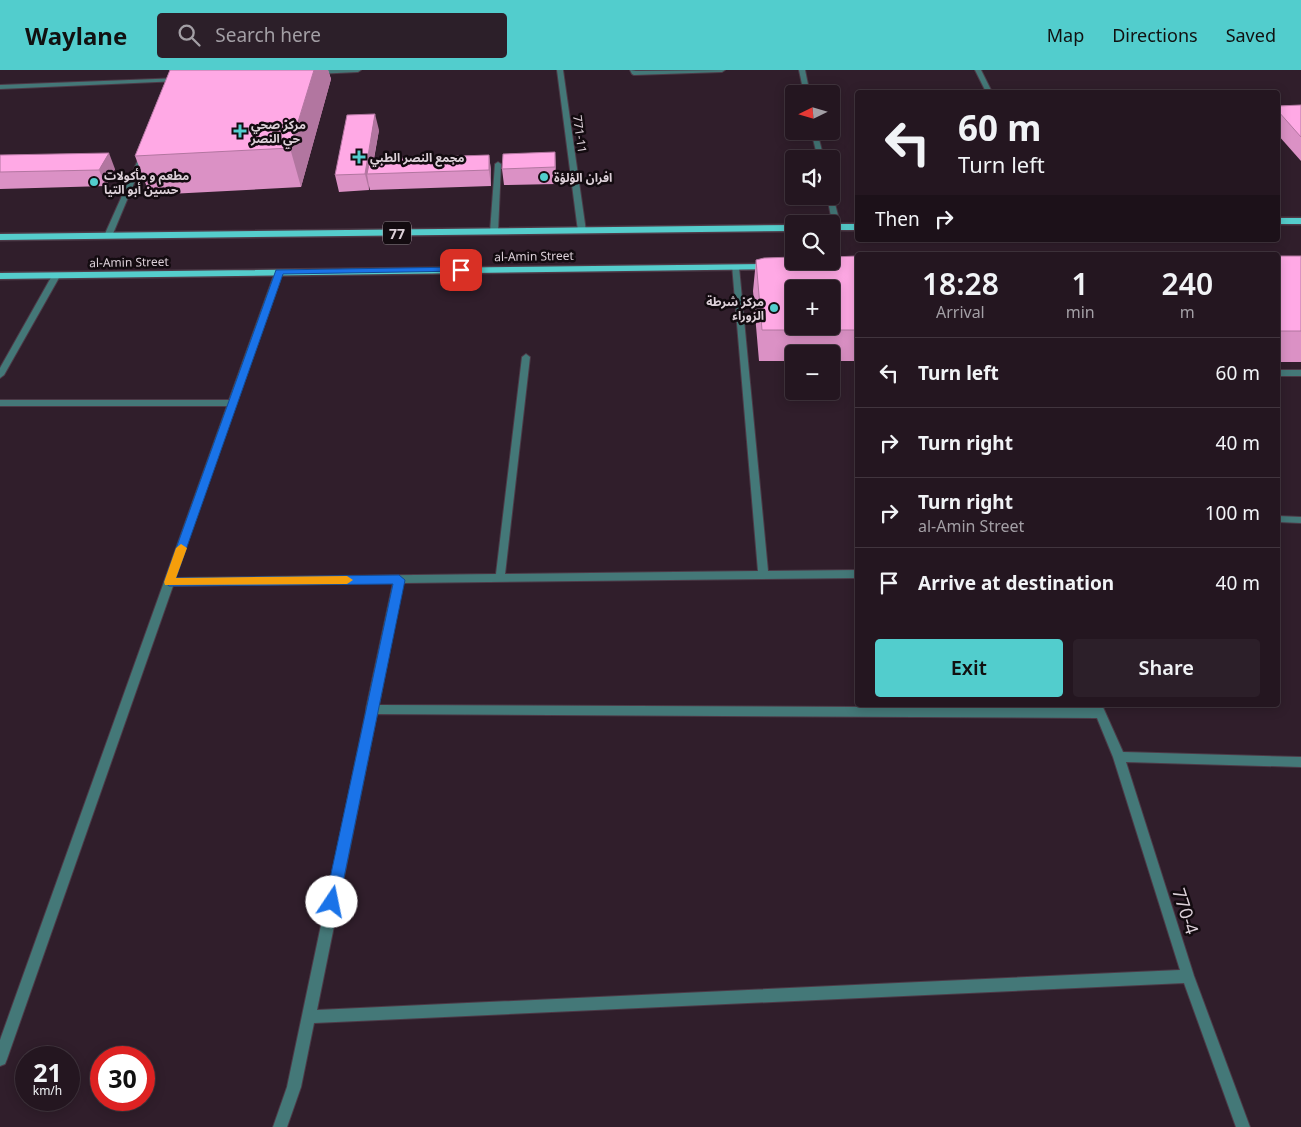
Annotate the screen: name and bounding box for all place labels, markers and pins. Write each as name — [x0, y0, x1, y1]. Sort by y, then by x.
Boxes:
place label: مركز صحي حي النصر — [250, 116, 306, 148]
marker: مركز صحي حي النصر — [233, 124, 247, 138]
place label: مجمع النصر الطبي — [370, 149, 465, 167]
marker: مجمع النصر الطبي — [352, 150, 366, 164]
place label: مطعم و مأكولات حسين أبو التيا — [104, 167, 189, 198]
place label: افران الؤلؤة — [554, 169, 612, 186]
marker: افران الؤلؤة — [538, 171, 550, 183]
marker: مطعم و مأكولات حسين أبو التيا — [88, 176, 100, 188]
pin — [440, 249, 482, 291]
place label: مركز شرطة الزوراء — [706, 293, 764, 324]
marker: مركز شرطة الزوراء — [768, 302, 780, 314]

